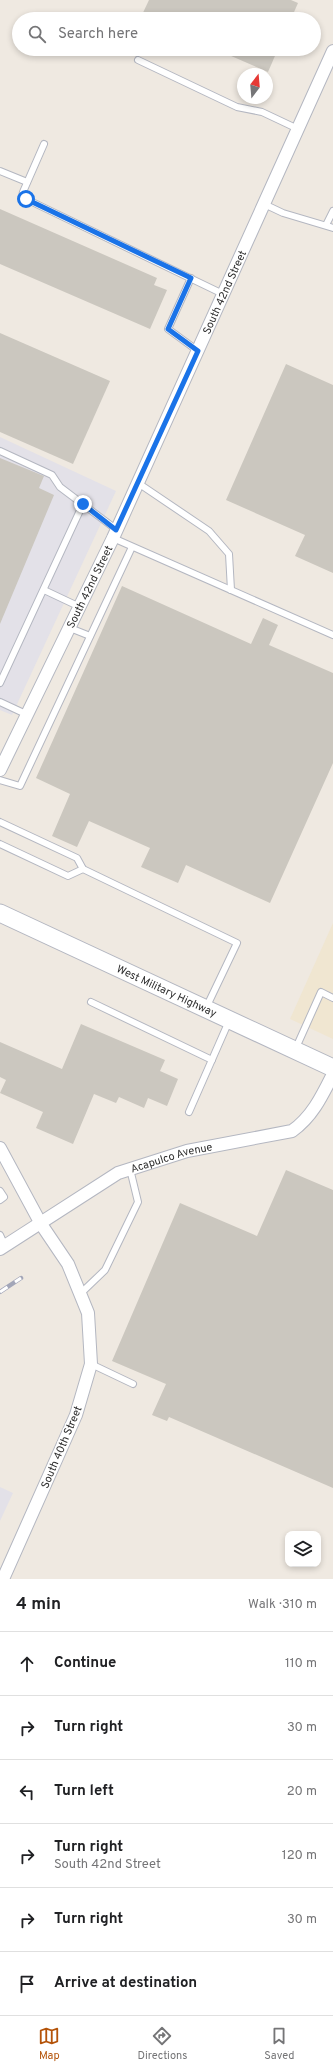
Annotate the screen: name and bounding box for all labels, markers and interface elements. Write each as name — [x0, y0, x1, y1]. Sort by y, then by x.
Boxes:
search box — [12, 12, 321, 56]
icon: search — [26, 23, 48, 45]
text: Search here — [58, 25, 138, 44]
north arrow — [237, 68, 273, 104]
route start — [17, 190, 35, 208]
street label: South 42nd Street — [200, 248, 250, 337]
route end — [74, 495, 92, 513]
street label: South 42nd Street — [64, 543, 116, 631]
street label: West Military Highway — [114, 962, 219, 1021]
street label: Acapulco Avenue — [129, 1140, 214, 1177]
street label: South 40th Street — [38, 1404, 86, 1491]
map controls — [285, 1531, 321, 1567]
button: layers — [285, 1531, 321, 1567]
text: 4 min — [16, 1594, 61, 1616]
text: Walk · 310 m — [248, 1597, 317, 1613]
icon: ahead — [16, 1653, 38, 1675]
text: Continue — [54, 1654, 116, 1673]
text: 110 m — [285, 1656, 317, 1672]
icon: right — [16, 1717, 38, 1739]
text: Turn right — [54, 1718, 123, 1737]
text: 30 m — [287, 1720, 317, 1736]
icon: left — [16, 1781, 38, 1803]
text: Turn left — [54, 1782, 114, 1801]
text: 20 m — [287, 1784, 317, 1800]
text: Turn right — [54, 1838, 123, 1857]
icon: right — [16, 1845, 38, 1867]
text: 120 m — [282, 1848, 317, 1864]
text: South 42nd Street — [54, 1857, 161, 1873]
icon: right — [16, 1909, 38, 1931]
text: Turn right — [54, 1910, 123, 1929]
text: 30 m — [287, 1912, 317, 1928]
icon: arrive — [16, 1973, 38, 1995]
text: Arrive at destination — [54, 1974, 197, 1993]
tab: Map — [38, 2025, 60, 2063]
tab: Directions — [137, 2025, 187, 2063]
tab: Saved — [264, 2025, 295, 2063]

